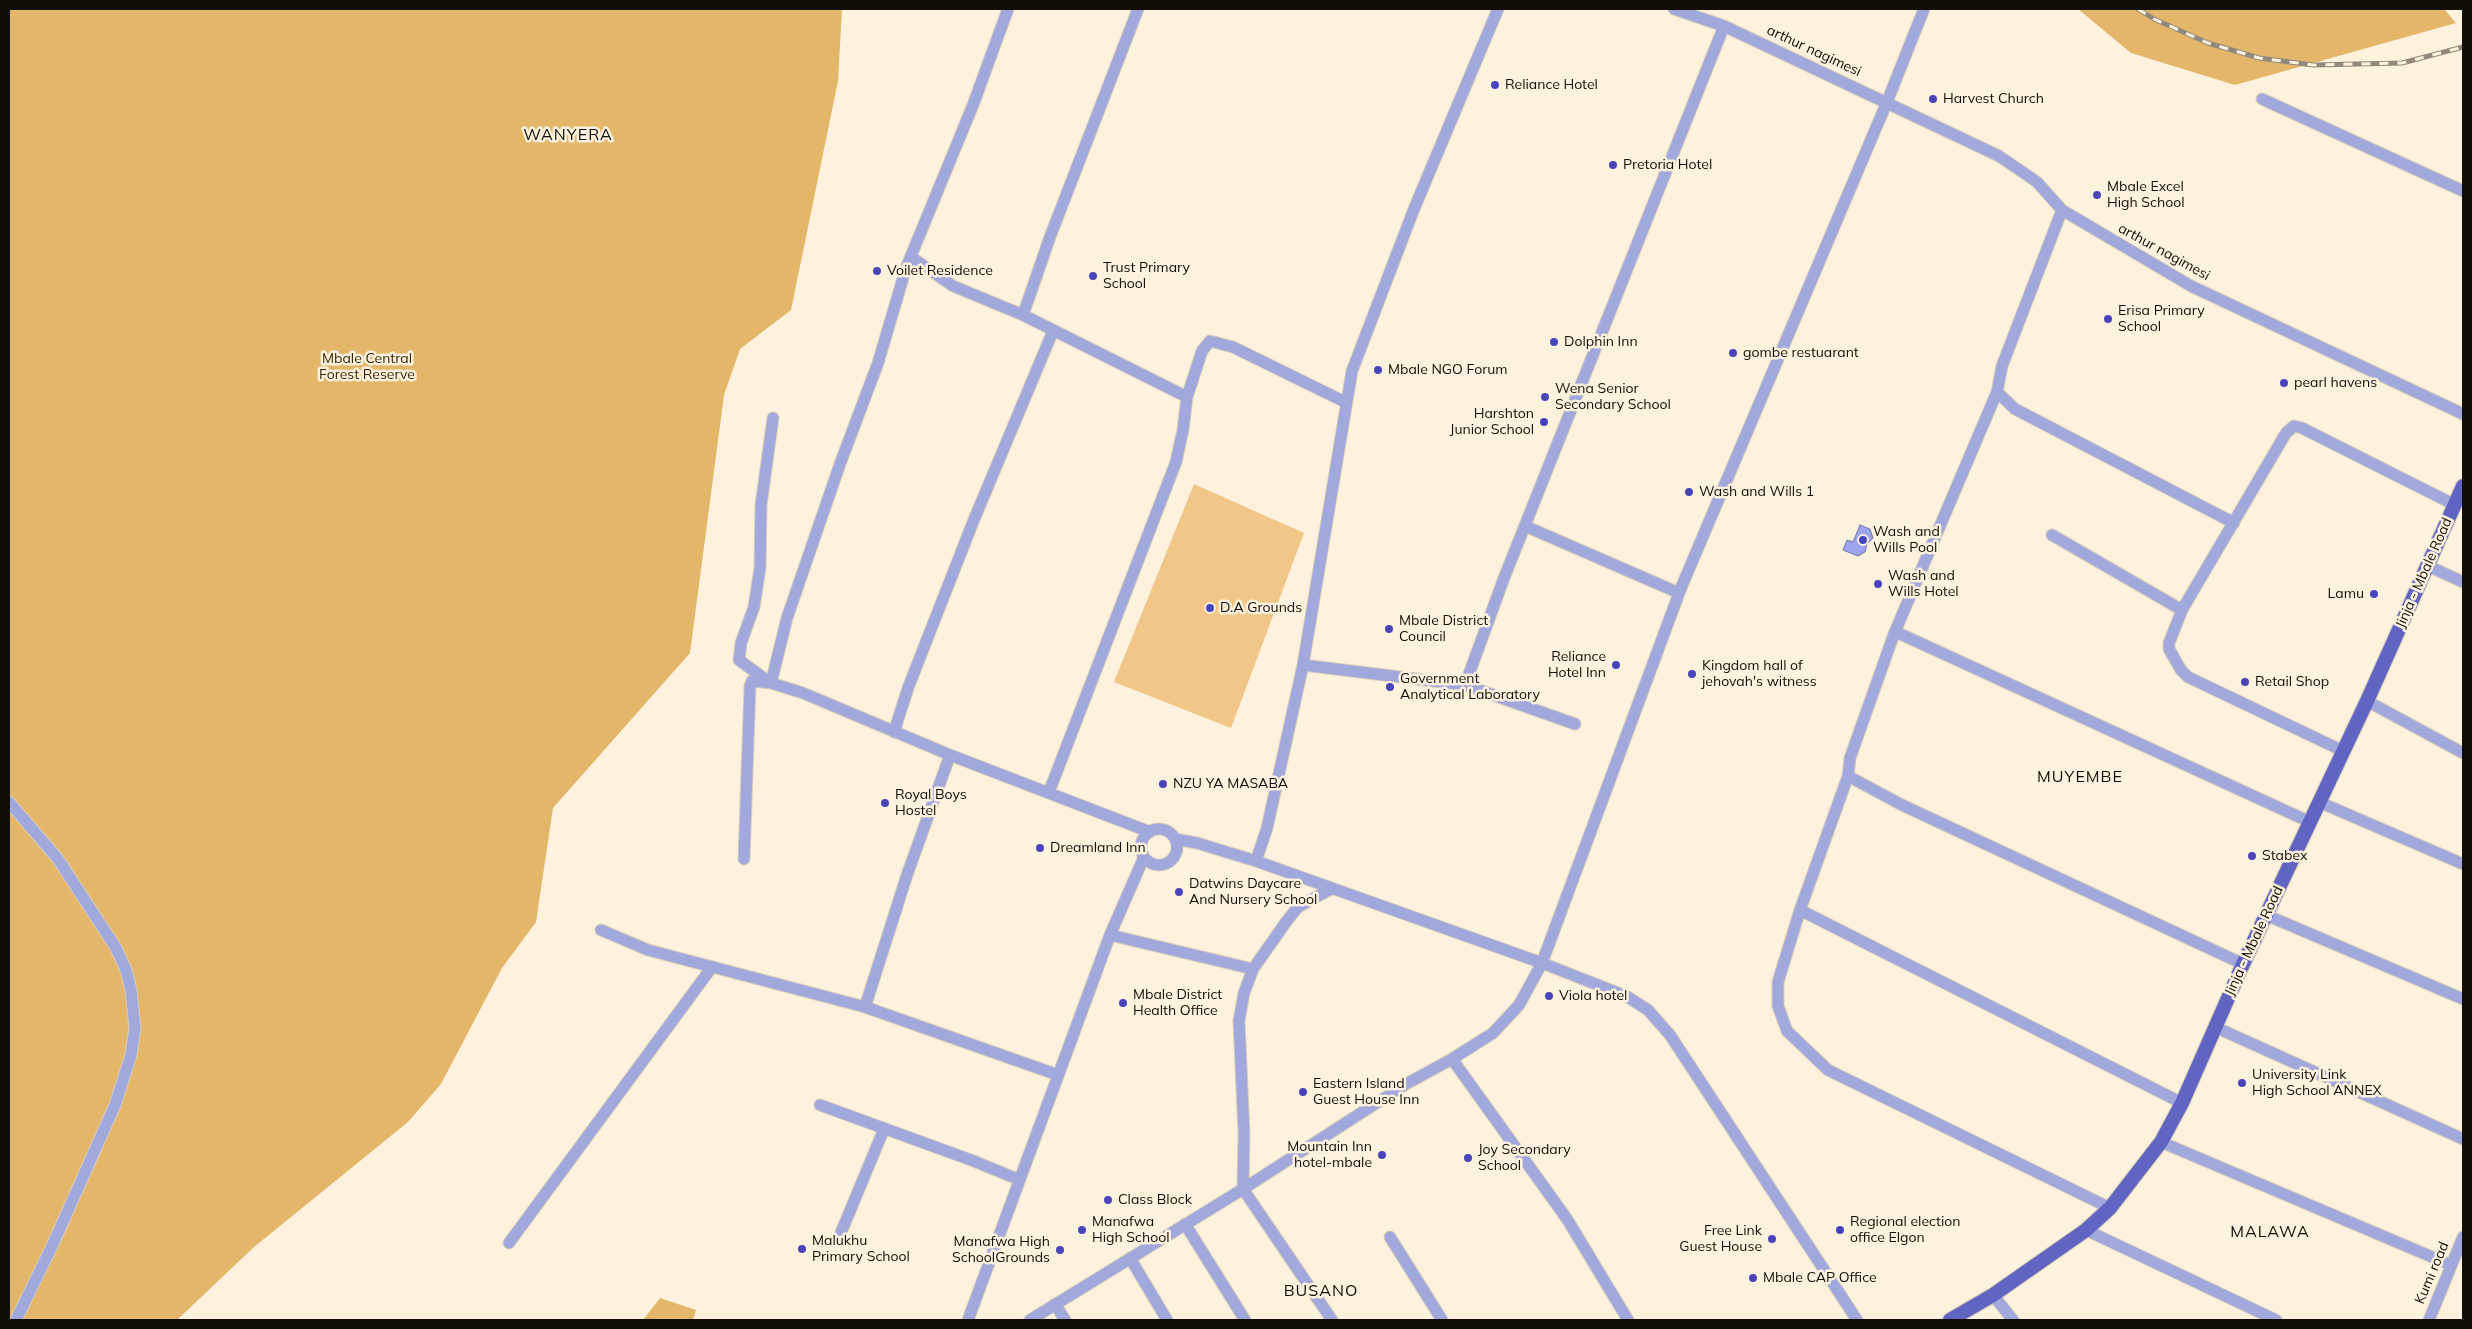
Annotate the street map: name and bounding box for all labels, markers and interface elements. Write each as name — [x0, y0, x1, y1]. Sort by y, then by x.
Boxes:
street label: arthur nagimesi — [1764, 22, 1864, 80]
place label: Reliance Hotel — [1505, 77, 1598, 93]
marker: Reliance Hotel — [1489, 79, 1501, 91]
place label: Harvest Church — [1943, 91, 2044, 107]
marker: Harvest Church — [1927, 93, 1939, 105]
district label: WANYERA — [522, 125, 614, 145]
place label: Pretoria Hotel — [1623, 157, 1712, 173]
marker: Pretoria Hotel — [1607, 159, 1619, 171]
place label: Mbale Excel High School — [2107, 179, 2185, 212]
marker: Mbale Excel High School — [2091, 189, 2103, 201]
street label: arthur nagimesi — [2115, 220, 2213, 284]
place label: Trust Primary School — [1103, 260, 1190, 292]
place label: Voilet Residence — [887, 263, 993, 279]
marker: Voilet Residence — [871, 265, 883, 277]
marker: Trust Primary School — [1087, 270, 1099, 282]
place label: Erisa Primary School — [2118, 303, 2205, 336]
marker: Erisa Primary School — [2102, 313, 2114, 325]
place label: Dolphin Inn — [1564, 334, 1638, 350]
marker: Dolphin Inn — [1548, 336, 1560, 348]
place label: gombe restuarant — [1743, 345, 1859, 361]
marker: gombe restuarant — [1727, 347, 1739, 359]
park label: Mbale Central Forest Reserve — [319, 351, 415, 384]
place label: Mbale NGO Forum — [1388, 362, 1508, 378]
marker: Mbale NGO Forum — [1372, 364, 1384, 376]
place label: pearl havens — [2294, 375, 2377, 391]
marker: pearl havens — [2278, 377, 2290, 389]
place label: Wena Senior Secondary School — [1555, 381, 1671, 414]
marker: Wena Senior Secondary School — [1539, 391, 1551, 403]
place label: Harshton Junior School — [1450, 406, 1534, 438]
marker: Harshton Junior School — [1538, 416, 1550, 428]
place label: Wash and Wills 1 — [1699, 484, 1814, 500]
marker: Wash and Wills 1 — [1683, 486, 1695, 498]
street label: Jinja - Mbale Road — [2392, 515, 2456, 631]
place label: Wash and Wills Pool — [1873, 524, 1940, 556]
marker: Wash and Wills Pool — [1857, 534, 1869, 546]
place label: Wash and Wills Hotel — [1888, 568, 1959, 600]
marker: Wash and Wills Hotel — [1872, 578, 1884, 590]
place label: Lamu — [2328, 586, 2364, 602]
marker: Lamu — [2368, 588, 2380, 600]
place label: D.A Grounds — [1220, 600, 1302, 616]
marker: D.A Grounds — [1204, 602, 1216, 614]
place label: Mbale District Council — [1399, 613, 1488, 646]
marker: Mbale District Council — [1383, 623, 1395, 635]
place label: Reliance Hotel Inn — [1548, 649, 1606, 682]
place label: Kingdom hall of jehovah's witness — [1702, 658, 1817, 690]
marker: Reliance Hotel Inn — [1610, 659, 1622, 671]
marker: Kingdom hall of jehovah's witness — [1686, 668, 1698, 680]
place label: Government Analytical Laboratory — [1400, 671, 1540, 704]
place label: Retail Shop — [2255, 674, 2329, 690]
marker: Retail Shop — [2239, 676, 2251, 688]
marker: Government Analytical Laboratory — [1384, 681, 1396, 693]
district label: MUYEMBE — [2036, 767, 2124, 787]
place label: NZU YA MASABA — [1173, 776, 1288, 792]
marker: NZU YA MASABA — [1157, 778, 1169, 790]
place label: Royal Boys Hostel — [895, 787, 967, 820]
marker: Royal Boys Hostel — [879, 797, 891, 809]
place label: Dreamland Inn — [1050, 840, 1146, 856]
marker: Dreamland Inn — [1034, 842, 1046, 854]
place label: Stabex — [2262, 848, 2307, 864]
marker: Stabex — [2246, 850, 2258, 862]
place label: Datwins Daycare And Nursery School — [1189, 876, 1317, 909]
street label: Jinja - Mbale Road — [2221, 884, 2287, 998]
marker: Datwins Daycare And Nursery School — [1173, 886, 1185, 898]
place label: Mbale District Health Office — [1133, 987, 1222, 1020]
place label: Viola hotel — [1559, 988, 1627, 1004]
marker: Viola hotel — [1543, 990, 1555, 1002]
marker: Mbale District Health Office — [1117, 997, 1129, 1009]
place label: University Link High School ANNEX — [2252, 1067, 2382, 1100]
place label: Eastern Island Guest House Inn — [1313, 1076, 1419, 1108]
marker: University Link High School ANNEX — [2236, 1077, 2248, 1089]
marker: Eastern Island Guest House Inn — [1297, 1086, 1309, 1098]
place label: Mountain Inn hotel-mbale — [1287, 1139, 1372, 1172]
place label: Joy Secondary School — [1478, 1142, 1571, 1174]
marker: Mountain Inn hotel-mbale — [1376, 1149, 1388, 1161]
marker: Joy Secondary School — [1462, 1152, 1474, 1164]
place label: Class Block — [1118, 1192, 1192, 1208]
marker: Class Block — [1102, 1194, 1114, 1206]
place label: Manafwa High School — [1092, 1214, 1170, 1246]
place label: Regional election office Elgon — [1850, 1214, 1960, 1246]
district label: MALAWA — [2230, 1222, 2310, 1242]
place label: Free Link Guest House — [1679, 1223, 1762, 1256]
marker: Manafwa High School — [1076, 1224, 1088, 1236]
marker: Regional election office Elgon — [1834, 1224, 1846, 1236]
place label: Malukhu Primary School — [812, 1233, 910, 1266]
marker: Free Link Guest House — [1766, 1233, 1778, 1245]
place label: Manafwa High SchoolGrounds — [952, 1234, 1050, 1266]
street label: Kumi road — [2411, 1239, 2453, 1307]
marker: Malukhu Primary School — [796, 1243, 808, 1255]
marker: Manafwa High SchoolGrounds — [1054, 1244, 1066, 1256]
place label: Mbale CAP Office — [1763, 1270, 1877, 1286]
marker: Mbale CAP Office — [1747, 1272, 1759, 1284]
district label: BUSANO — [1283, 1281, 1359, 1301]

